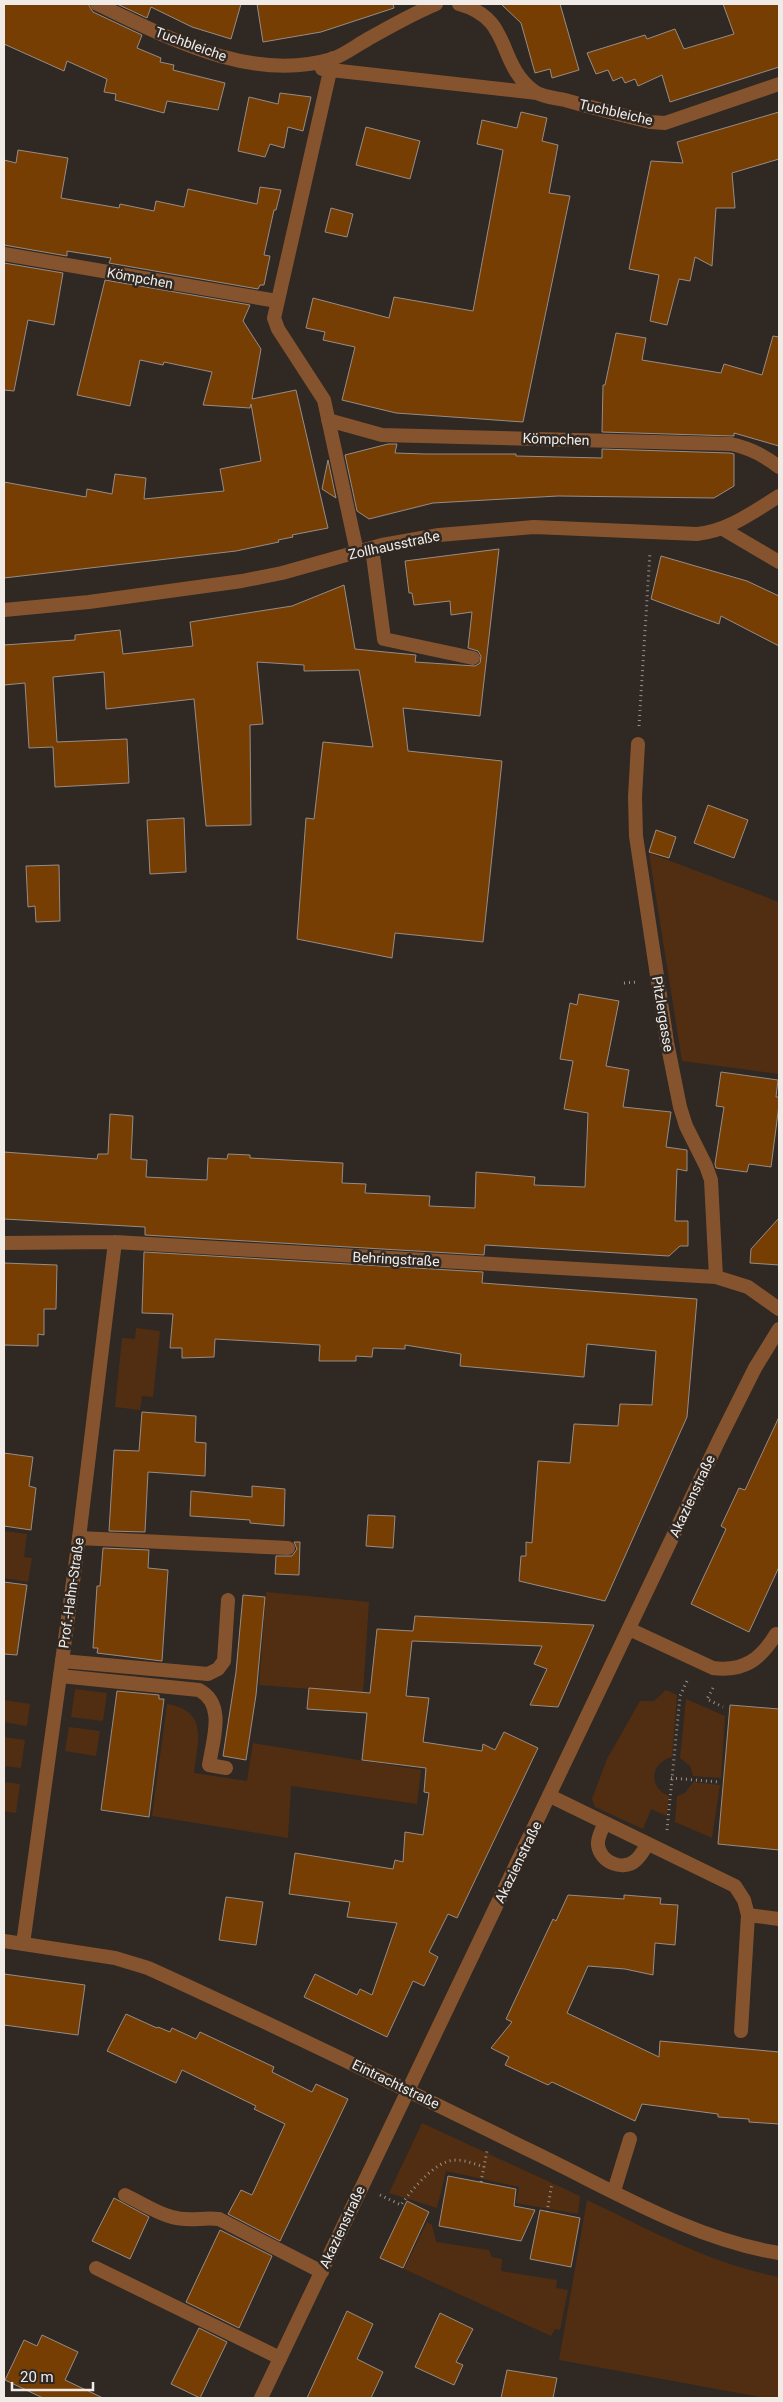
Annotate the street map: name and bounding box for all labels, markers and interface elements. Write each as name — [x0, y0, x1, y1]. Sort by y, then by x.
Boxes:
street label: Tuchbleiche — [153, 24, 229, 64]
street label: Tuchbleiche — [578, 96, 654, 128]
street label: Kömpchen — [106, 264, 174, 292]
street label: Kömpchen — [522, 430, 590, 448]
street label: Zollhausstraße — [347, 528, 441, 562]
street label: Pitzlergasse — [649, 975, 677, 1053]
street label: Behringstraße — [352, 1249, 440, 1269]
street label: Akazienstraße — [666, 1452, 718, 1540]
street label: Prof.-Hahn-Straße — [55, 1537, 87, 1649]
street label: Akazienstraße — [491, 1818, 545, 1906]
street label: Eintrachtstraße — [350, 2056, 442, 2112]
street label: Akazienstraße — [316, 2183, 368, 2271]
scale bar — [12, 2360, 94, 2392]
text: 20 m — [20, 2368, 54, 2386]

